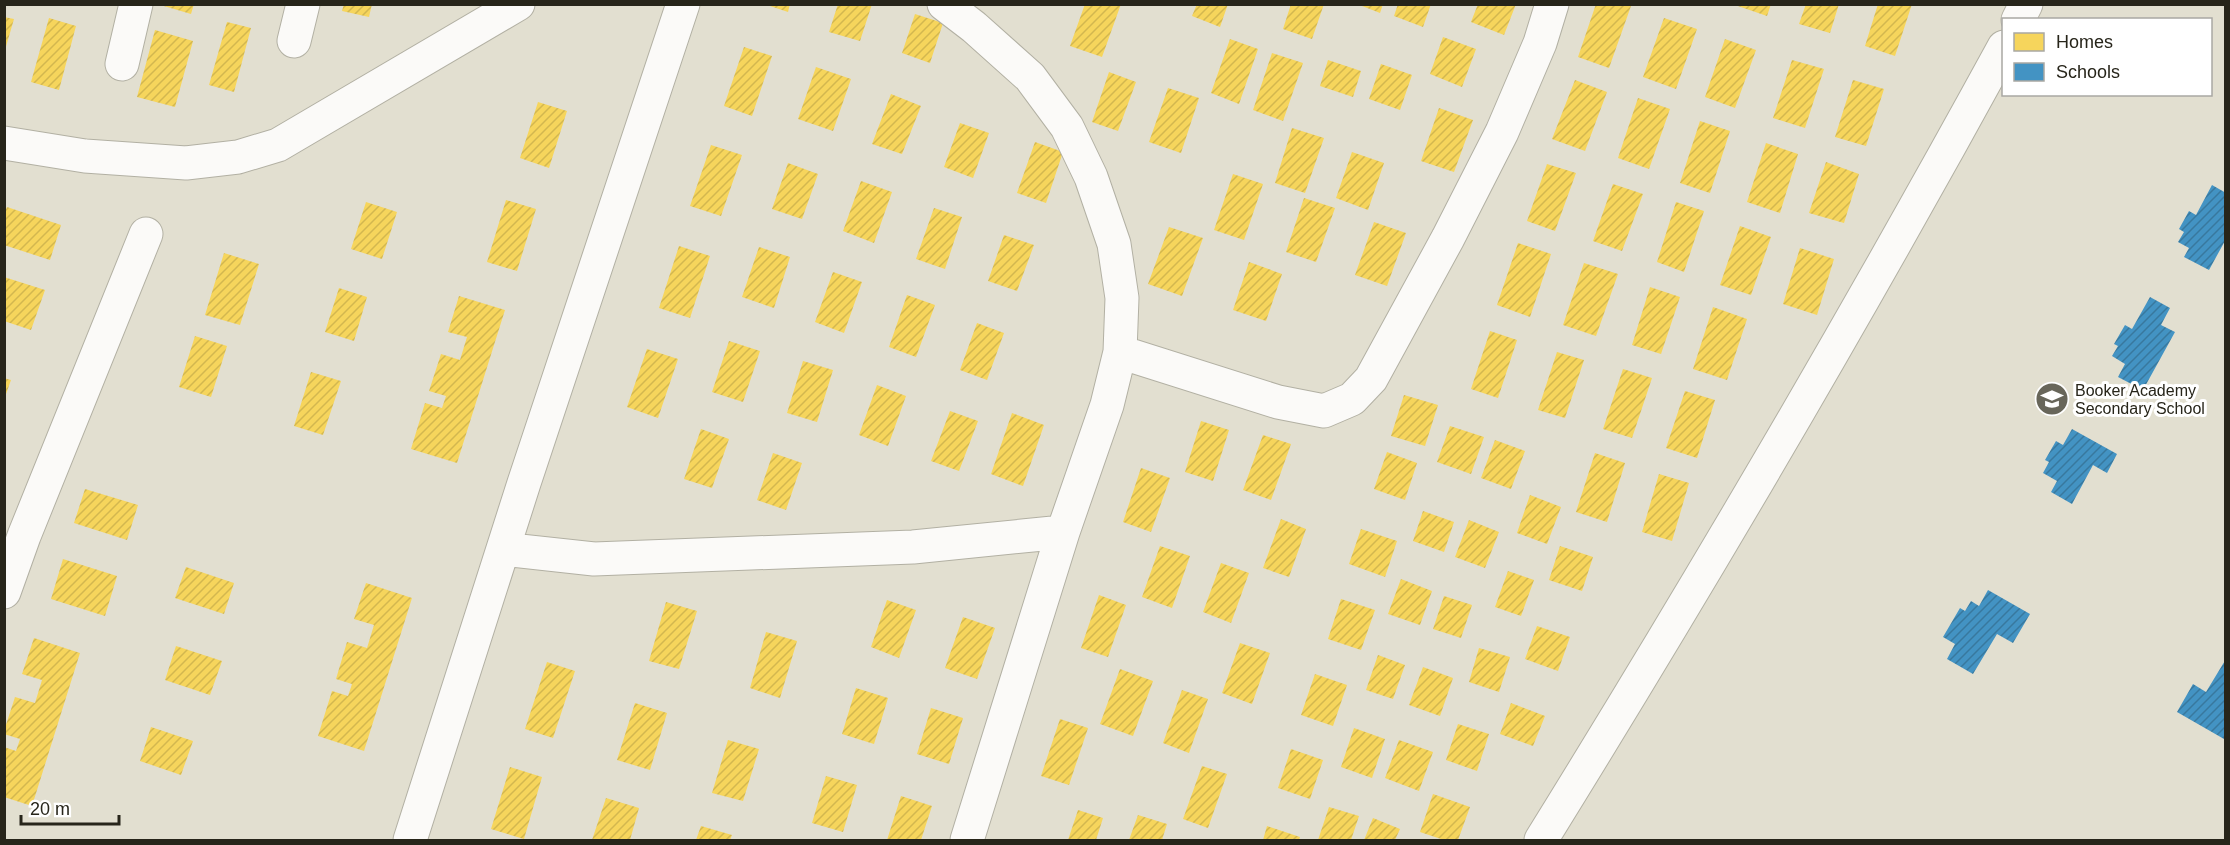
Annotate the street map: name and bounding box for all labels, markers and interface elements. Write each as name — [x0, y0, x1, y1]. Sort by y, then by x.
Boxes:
legend — [2002, 18, 2212, 96]
text: Homes — [2056, 32, 2113, 52]
text: Schools — [2056, 62, 2120, 82]
school or university icon: Booker Academy Secondary School — [2034, 381, 2070, 417]
place label: Booker Academy Secondary School — [2075, 382, 2205, 417]
scale bar — [21, 788, 118, 826]
text: 20 m — [30, 799, 70, 819]

